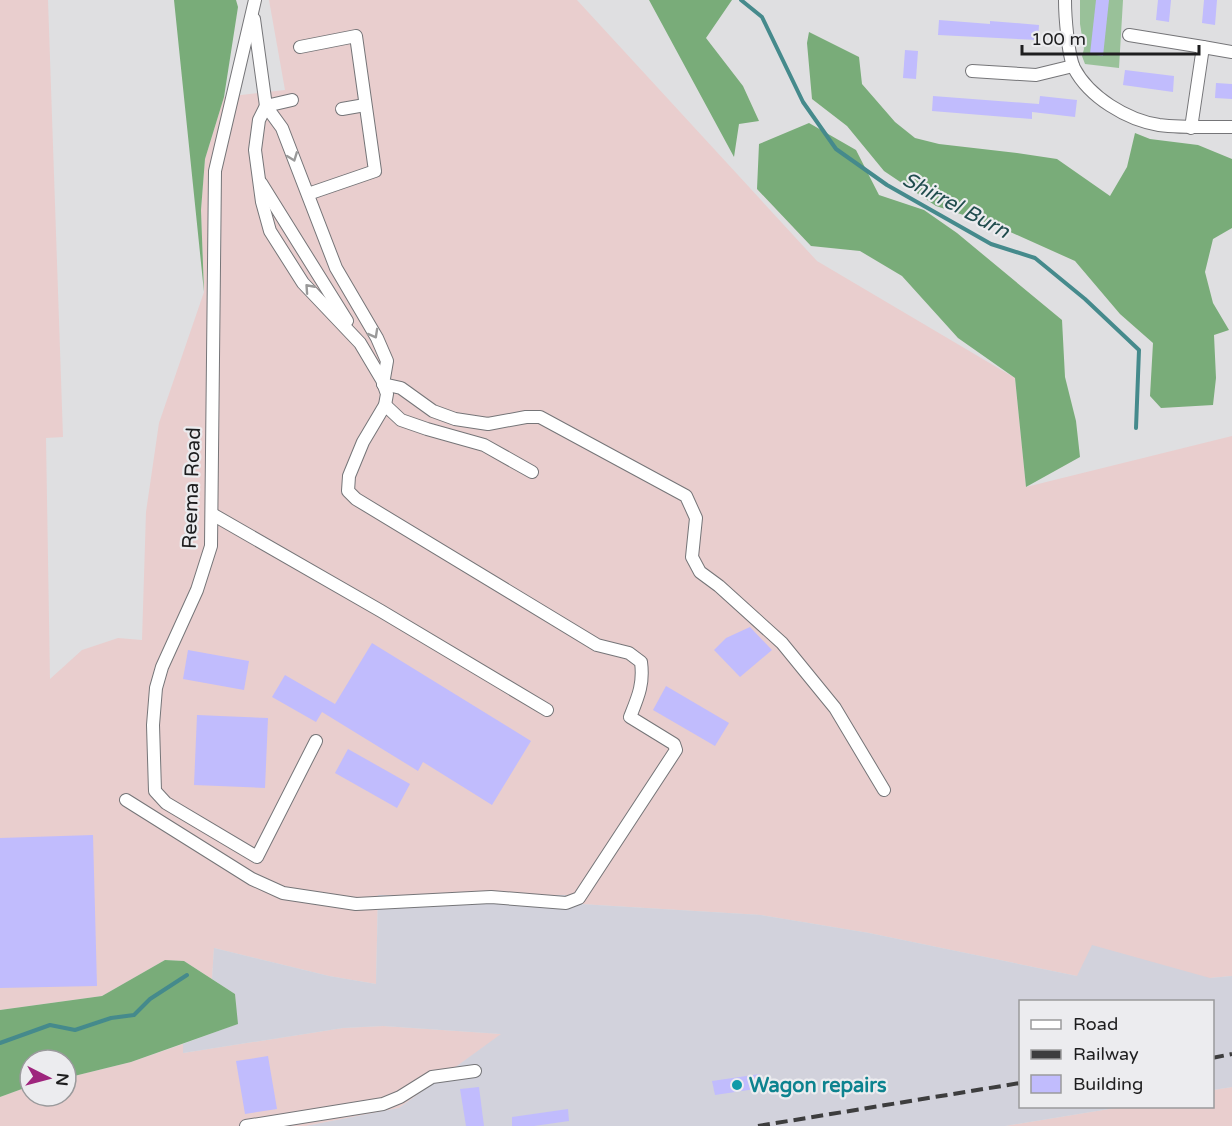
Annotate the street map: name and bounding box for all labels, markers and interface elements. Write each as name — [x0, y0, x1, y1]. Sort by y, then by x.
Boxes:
scale bar — [1022, 18, 1199, 56]
text: 100 m — [1031, 28, 1086, 50]
one-way arrow — [286, 151, 299, 162]
water label: Shirrel Burn — [898, 167, 1014, 245]
one-way arrow — [305, 285, 316, 295]
one-way arrow — [367, 328, 378, 338]
street label: Reema Road — [178, 427, 206, 549]
legend — [1019, 1000, 1214, 1108]
text: Road — [1073, 1013, 1118, 1035]
text: Railway — [1073, 1043, 1139, 1065]
north arrow — [18, 1048, 78, 1108]
text: N — [51, 1072, 73, 1087]
text: Building — [1073, 1073, 1143, 1095]
place label: Wagon repairs — [749, 1074, 887, 1098]
marker: Wagon repairs — [730, 1078, 744, 1092]

